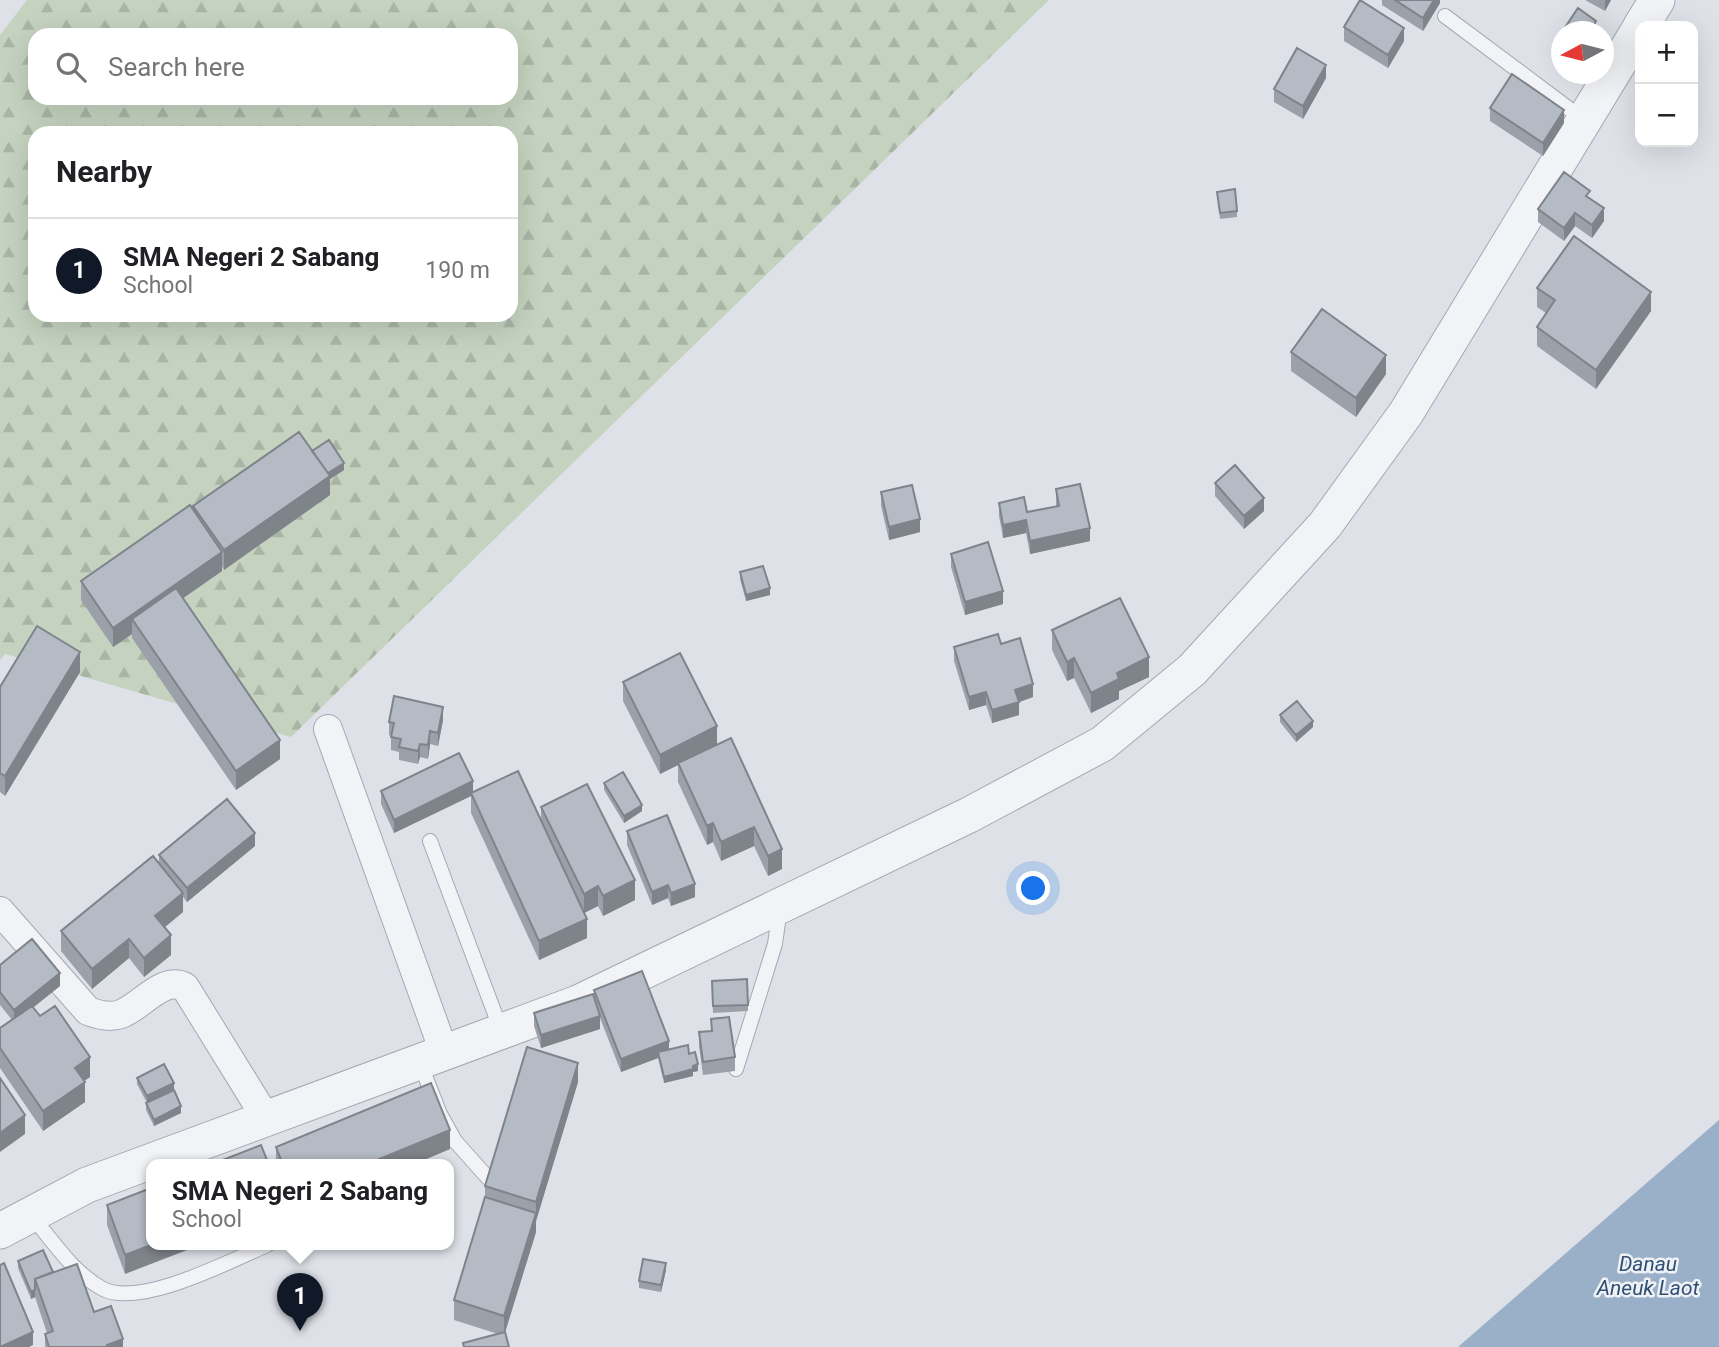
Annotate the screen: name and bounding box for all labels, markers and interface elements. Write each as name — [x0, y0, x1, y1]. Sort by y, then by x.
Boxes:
north arrow — [1551, 21, 1614, 84]
map controls — [1635, 21, 1698, 147]
button: + — [1635, 21, 1698, 84]
search box — [28, 28, 518, 105]
icon: search — [52, 48, 90, 86]
text: Search here — [108, 52, 245, 82]
button: − — [1635, 84, 1698, 147]
text: Nearby — [56, 154, 152, 189]
text: SMA Negeri 2 Sabang — [123, 242, 379, 272]
text: 1 — [72, 257, 86, 284]
text: 190 m — [425, 257, 490, 284]
text: School — [123, 272, 193, 299]
your location — [1016, 871, 1050, 905]
popup — [146, 1159, 454, 1250]
text: SMA Negeri 2 Sabang — [172, 1176, 428, 1206]
text: School — [172, 1206, 242, 1233]
water label: Danau Aneuk Laot — [1596, 1252, 1700, 1300]
pin: 1 — [277, 1273, 323, 1331]

